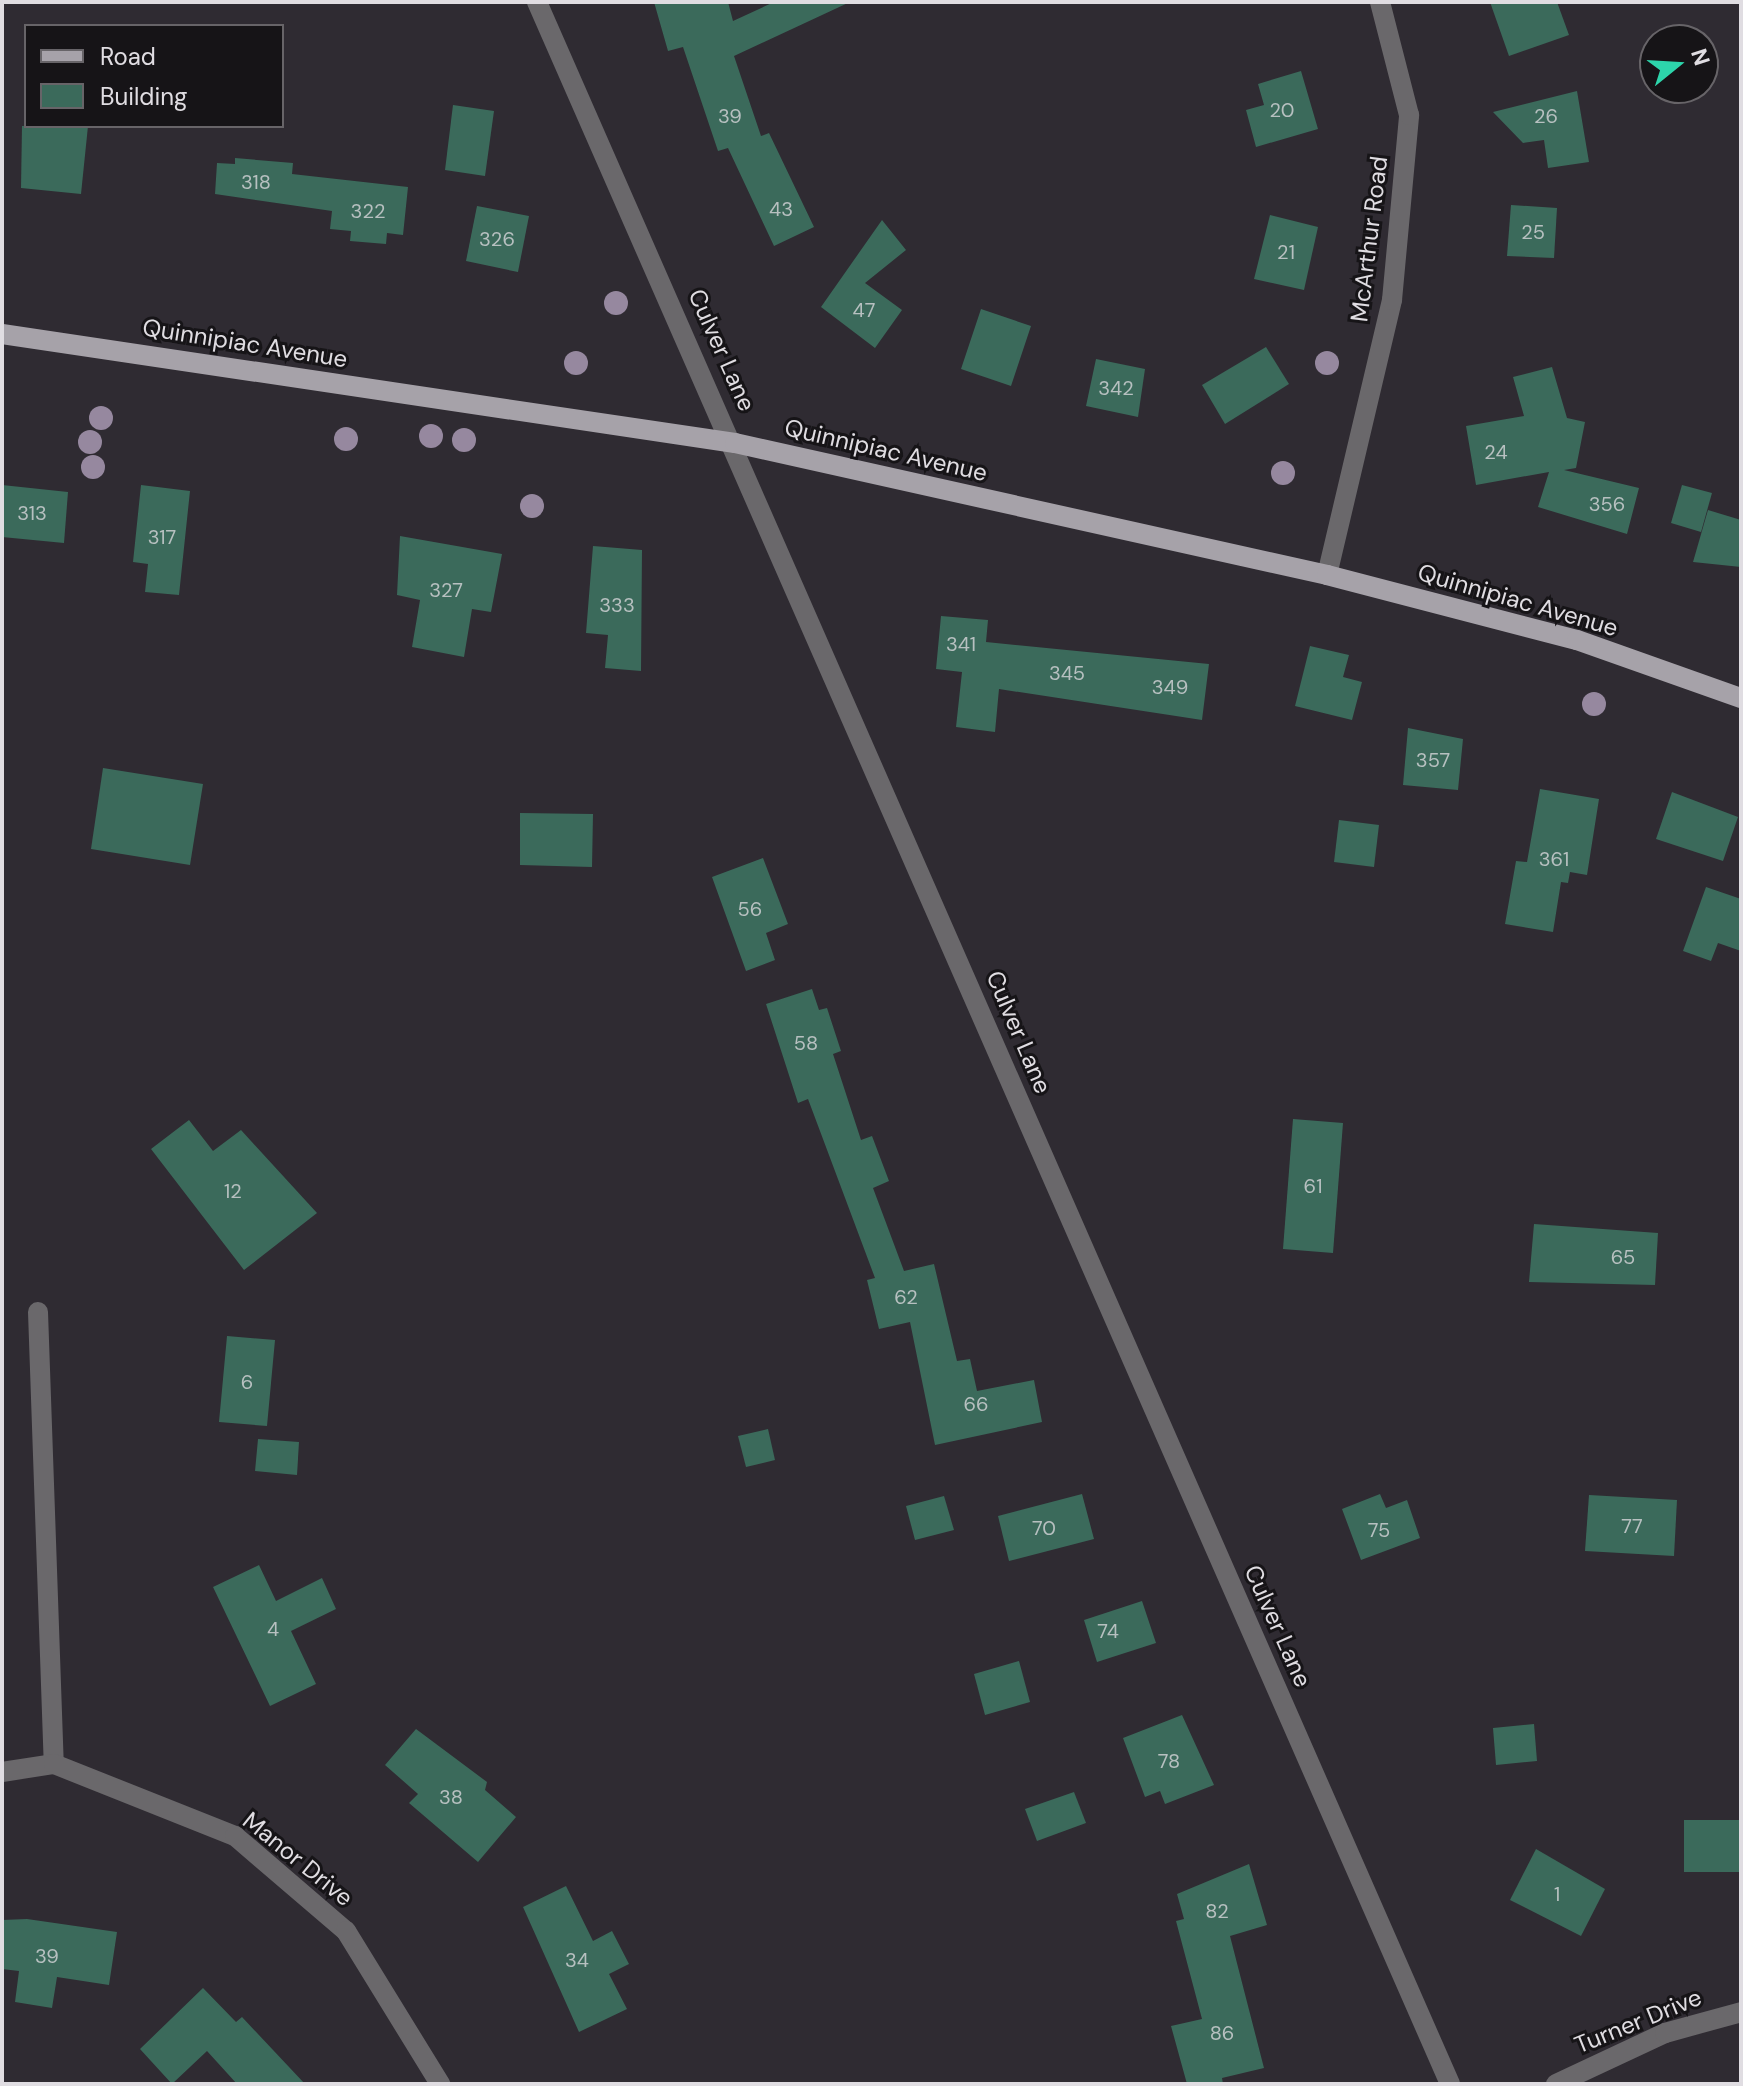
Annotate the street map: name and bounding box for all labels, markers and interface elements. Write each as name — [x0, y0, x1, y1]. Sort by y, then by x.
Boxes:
legend — [24, 24, 284, 128]
north arrow — [1639, 24, 1719, 104]
text: Road — [100, 41, 156, 72]
text: N — [1684, 45, 1717, 69]
text: Building — [100, 81, 187, 112]
house number: 20 — [1270, 98, 1294, 122]
house number: 39 — [718, 104, 742, 128]
house number: 26 — [1534, 104, 1558, 128]
street label: McArthur Road — [1345, 154, 1393, 324]
house number: 318 — [241, 170, 271, 194]
house number: 43 — [769, 197, 793, 221]
house number: 322 — [351, 199, 385, 223]
house number: 25 — [1521, 220, 1545, 244]
house number: 326 — [479, 227, 515, 251]
house number: 21 — [1277, 240, 1295, 264]
street label: Culver Lane — [682, 285, 762, 415]
house number: 47 — [853, 298, 875, 322]
street label: Quinnipiac Avenue — [141, 313, 349, 373]
house number: 342 — [1098, 376, 1134, 400]
street label: Quinnipiac Avenue — [782, 413, 990, 487]
house number: 24 — [1484, 440, 1508, 464]
house number: 356 — [1589, 492, 1625, 516]
house number: 313 — [17, 501, 47, 525]
house number: 317 — [148, 525, 176, 549]
street label: Quinnipiac Avenue — [1415, 558, 1621, 642]
house number: 327 — [429, 578, 463, 602]
house number: 333 — [599, 593, 635, 617]
house number: 341 — [946, 632, 976, 656]
house number: 345 — [1049, 661, 1085, 685]
house number: 349 — [1152, 675, 1188, 699]
house number: 357 — [1416, 748, 1450, 772]
house number: 361 — [1539, 847, 1569, 871]
house number: 56 — [738, 897, 762, 921]
street label: Culver Lane — [980, 966, 1058, 1098]
house number: 58 — [794, 1031, 818, 1055]
house number: 61 — [1304, 1174, 1322, 1198]
house number: 12 — [224, 1179, 242, 1203]
house number: 65 — [1611, 1245, 1635, 1269]
house number: 62 — [894, 1285, 918, 1309]
house number: 6 — [241, 1370, 253, 1394]
house number: 66 — [963, 1392, 989, 1416]
house number: 77 — [1621, 1514, 1643, 1538]
house number: 70 — [1032, 1516, 1056, 1540]
house number: 75 — [1368, 1518, 1390, 1542]
street label: Culver Lane — [1238, 1561, 1318, 1691]
house number: 4 — [267, 1617, 279, 1641]
house number: 74 — [1097, 1619, 1119, 1643]
house number: 78 — [1158, 1749, 1180, 1773]
house number: 38 — [439, 1785, 463, 1809]
street label: Manor Drive — [237, 1806, 359, 1912]
house number: 1 — [1554, 1882, 1560, 1906]
house number: 82 — [1205, 1899, 1229, 1923]
house number: 39 — [35, 1944, 59, 1968]
house number: 34 — [565, 1948, 589, 1972]
street label: Turner Drive — [1570, 1982, 1706, 2060]
house number: 86 — [1210, 2021, 1234, 2045]

